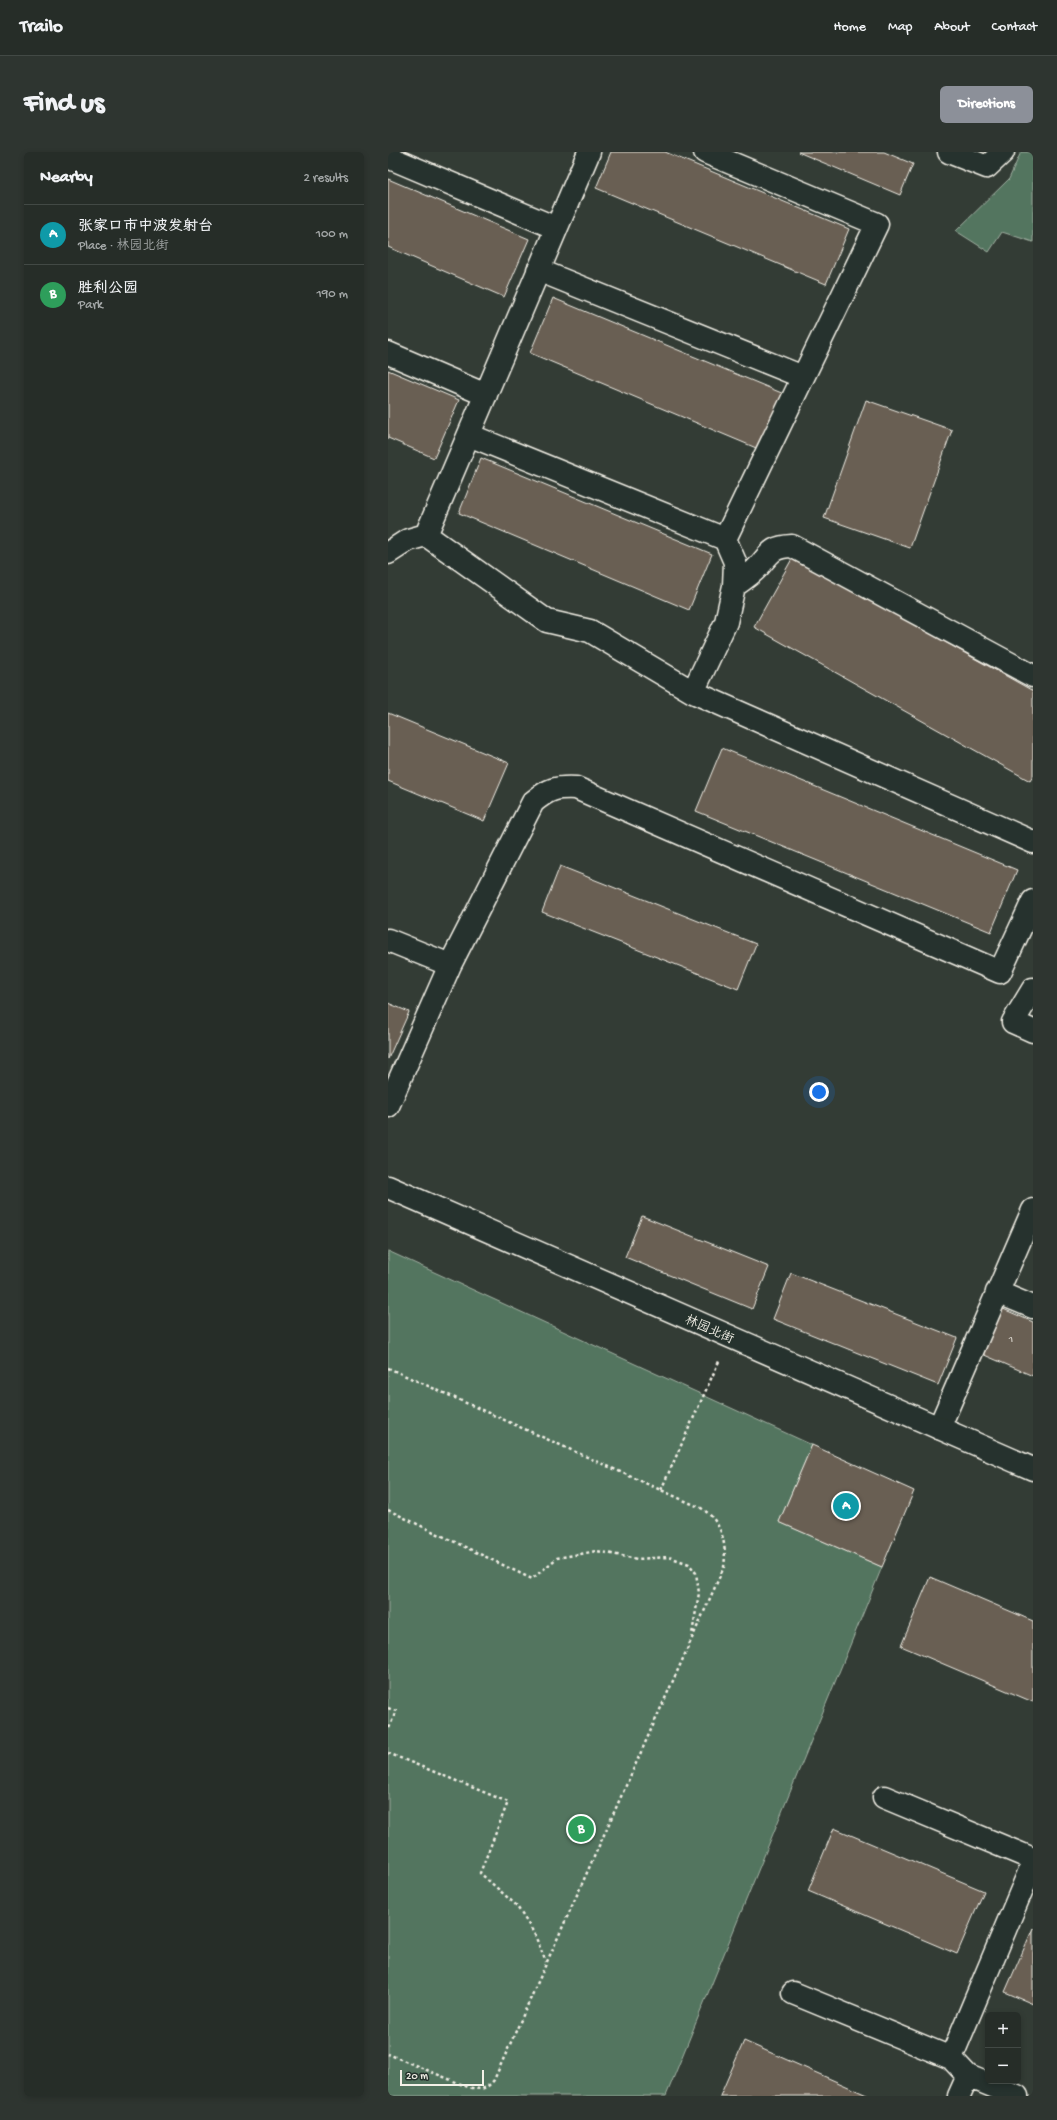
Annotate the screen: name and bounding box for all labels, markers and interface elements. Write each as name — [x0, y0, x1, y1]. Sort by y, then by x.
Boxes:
text: Trailo — [20, 16, 63, 39]
text: Home — [834, 19, 866, 36]
text: Map — [888, 19, 912, 36]
text: About — [934, 19, 970, 36]
text: Contact — [992, 19, 1037, 36]
button: Directions — [940, 86, 1033, 123]
text: Find us — [24, 88, 104, 121]
text: Nearby — [40, 168, 93, 188]
text: 2 results — [303, 171, 348, 186]
text: 张家口市中波发射台 — [78, 218, 213, 236]
text: A — [49, 227, 57, 242]
text: 100 m — [316, 227, 348, 242]
text: Place · 林园北街 — [78, 239, 169, 254]
text: 胜利公园 — [78, 280, 138, 298]
text: B — [50, 287, 56, 302]
text: 190 m — [317, 287, 348, 302]
text: Park — [78, 298, 103, 313]
your location — [809, 1082, 829, 1102]
street label: 林园北街 — [682, 1312, 736, 1348]
house number: 1 — [1008, 1334, 1013, 1346]
pin: A — [833, 1491, 859, 1521]
pin: B — [568, 1814, 594, 1844]
map controls — [985, 2012, 1021, 2084]
button: + — [985, 2012, 1021, 2048]
button: − — [985, 2048, 1021, 2084]
scale bar — [400, 2068, 484, 2087]
text: 20 m — [406, 2071, 428, 2083]

